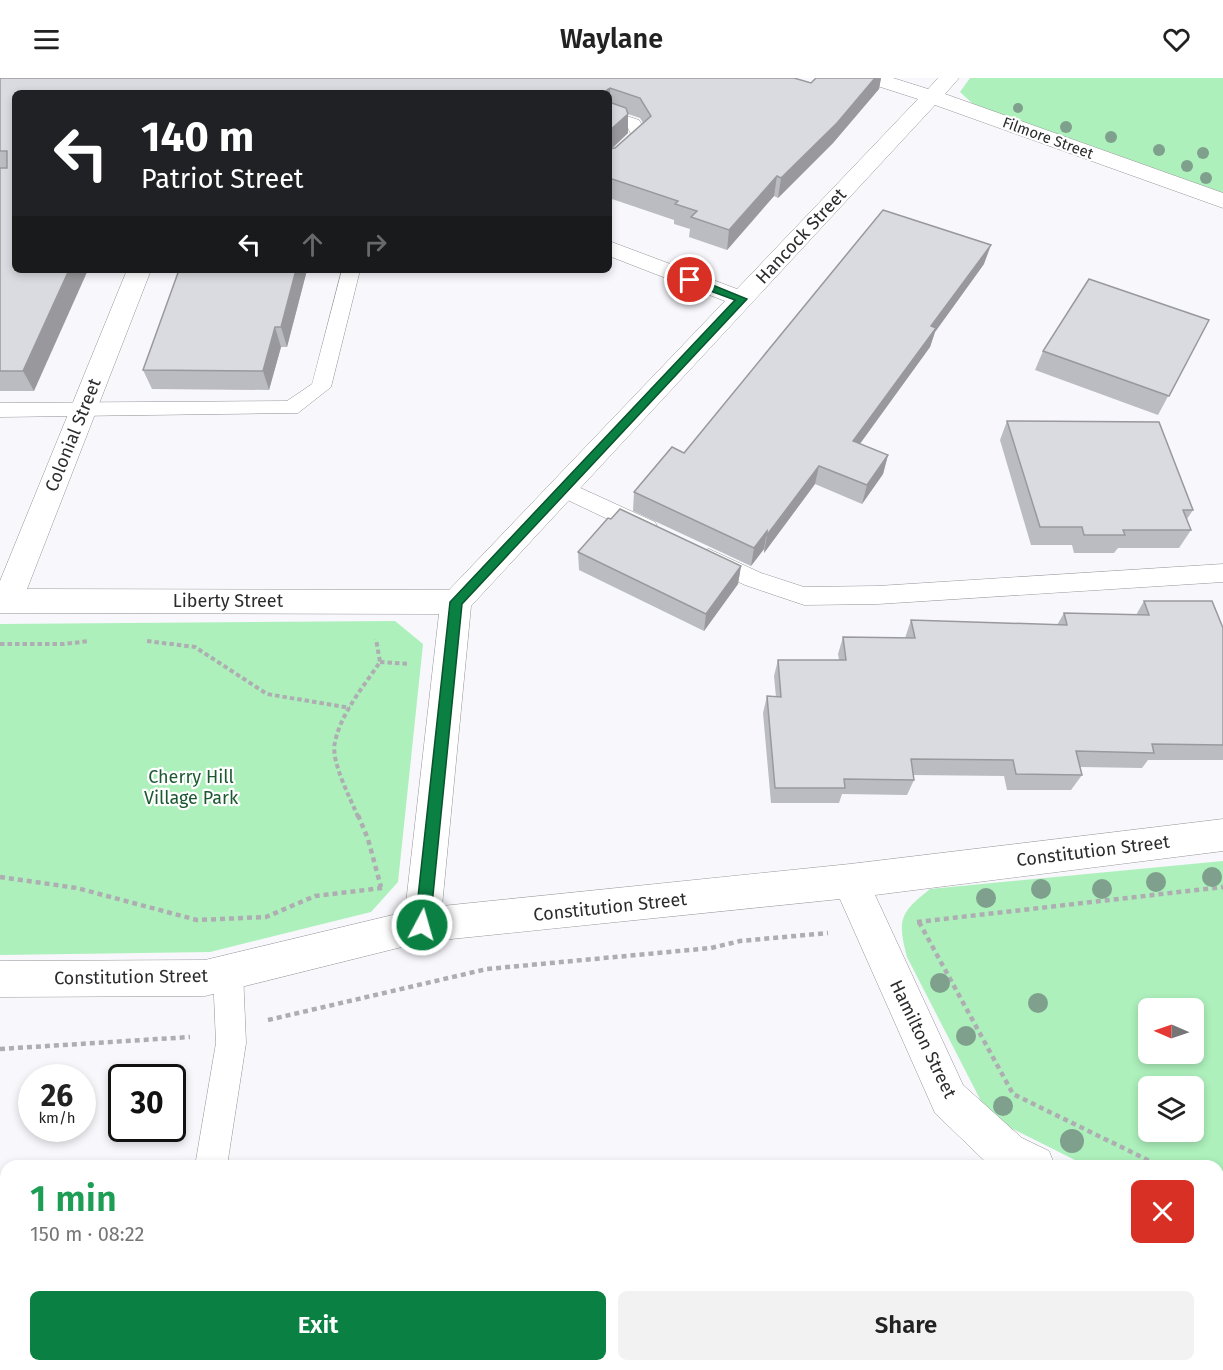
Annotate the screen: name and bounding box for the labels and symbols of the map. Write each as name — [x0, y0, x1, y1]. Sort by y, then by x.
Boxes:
street label: Filmore Street — [1000, 113, 1096, 163]
street label: Hancock Street — [751, 183, 851, 288]
pin — [664, 254, 715, 305]
street label: Colonial Street — [40, 375, 106, 495]
street label: Liberty Street — [173, 590, 284, 612]
park label: Cherry Hill Village Park — [144, 766, 239, 809]
street label: Constitution Street — [1015, 831, 1171, 871]
street label: Constitution Street — [532, 888, 688, 926]
position arrow — [390, 893, 454, 957]
street label: Constitution Street — [54, 965, 209, 989]
street label: Hamilton Street — [885, 976, 961, 1102]
north arrow — [1138, 998, 1204, 1064]
speed limit sign: 30 — [108, 1064, 186, 1142]

